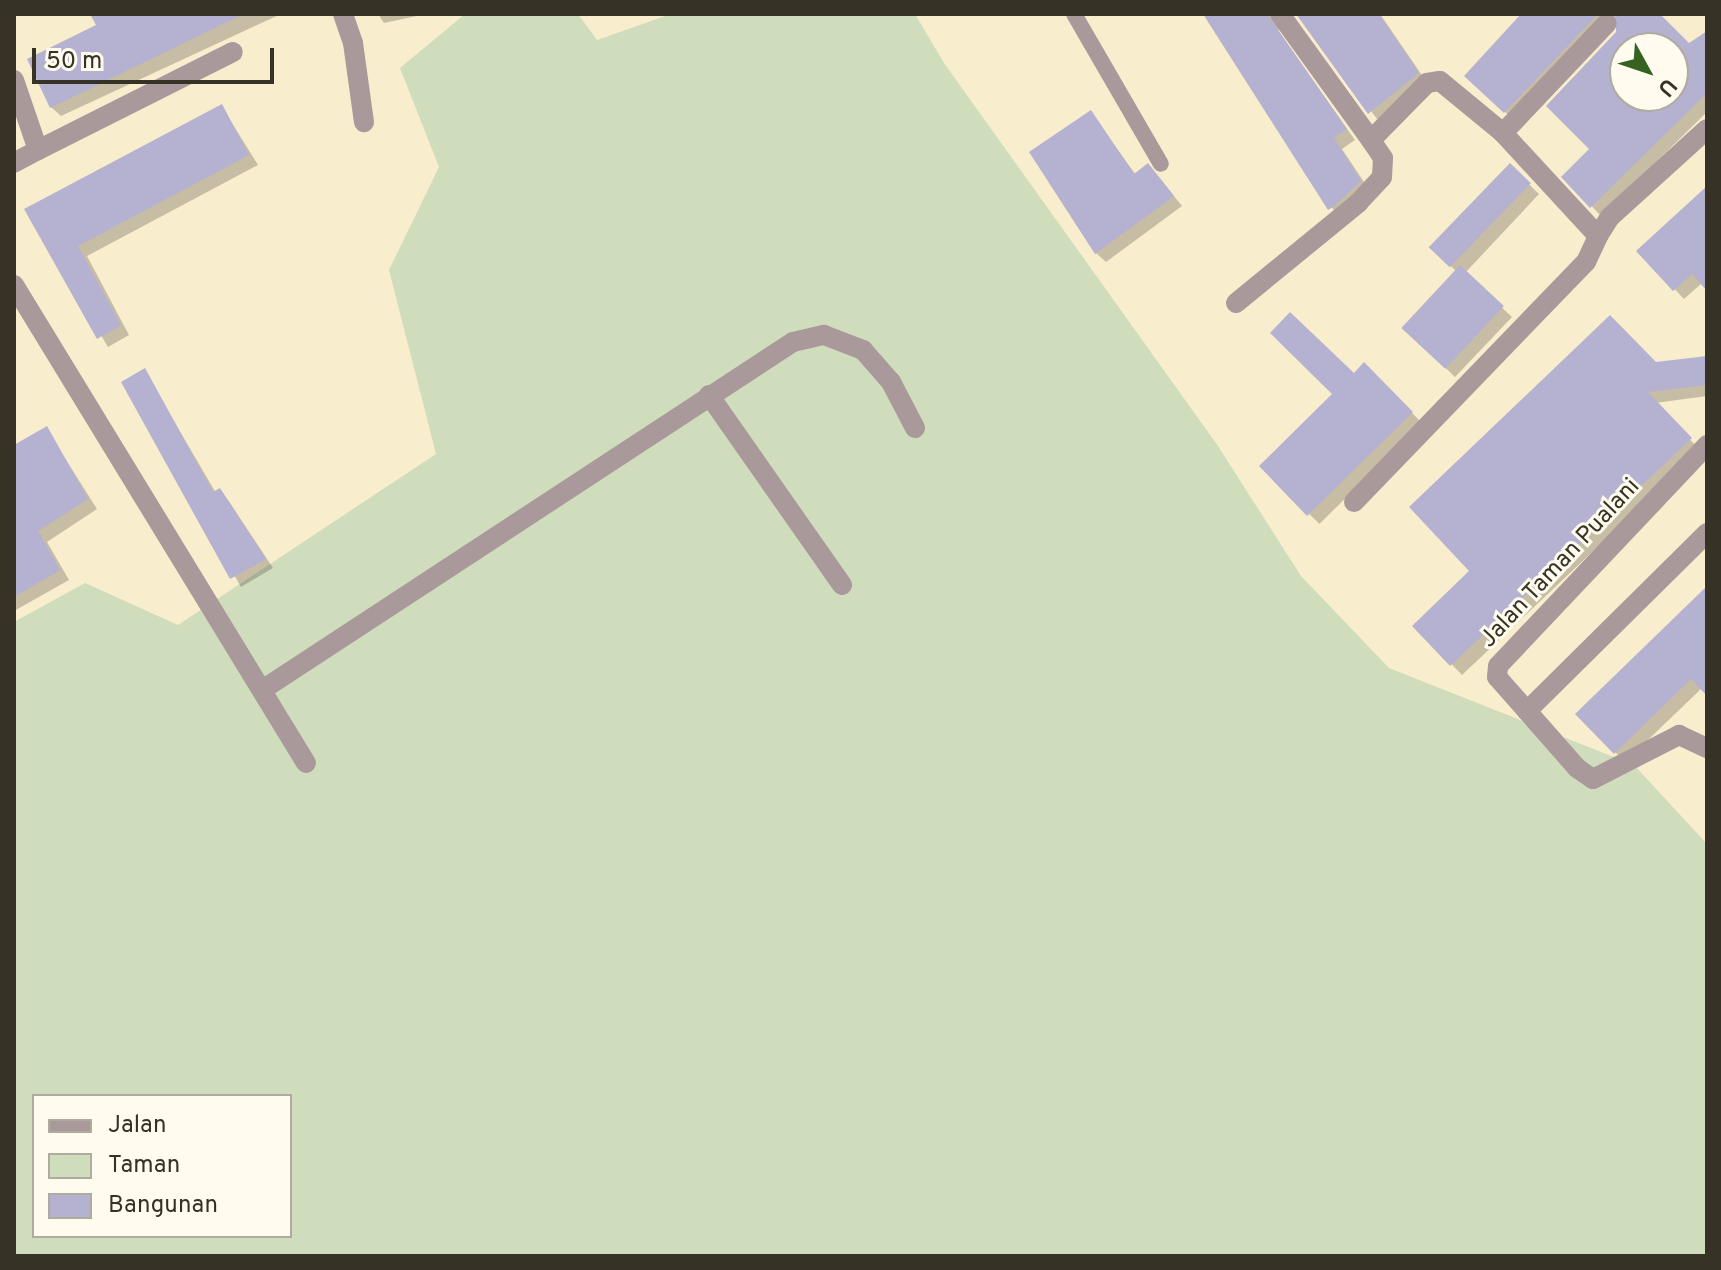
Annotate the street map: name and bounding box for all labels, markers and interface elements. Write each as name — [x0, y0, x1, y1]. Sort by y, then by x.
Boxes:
scale bar — [36, 32, 278, 82]
north arrow — [1609, 32, 1689, 112]
text: 50 m — [46, 47, 102, 77]
text: U — [1651, 72, 1682, 101]
street label: Jalan Taman Pualani — [1475, 473, 1647, 655]
legend — [32, 1094, 292, 1238]
text: Jalan — [108, 1111, 166, 1141]
text: Taman — [108, 1151, 180, 1181]
text: Bangunan — [108, 1191, 218, 1221]

